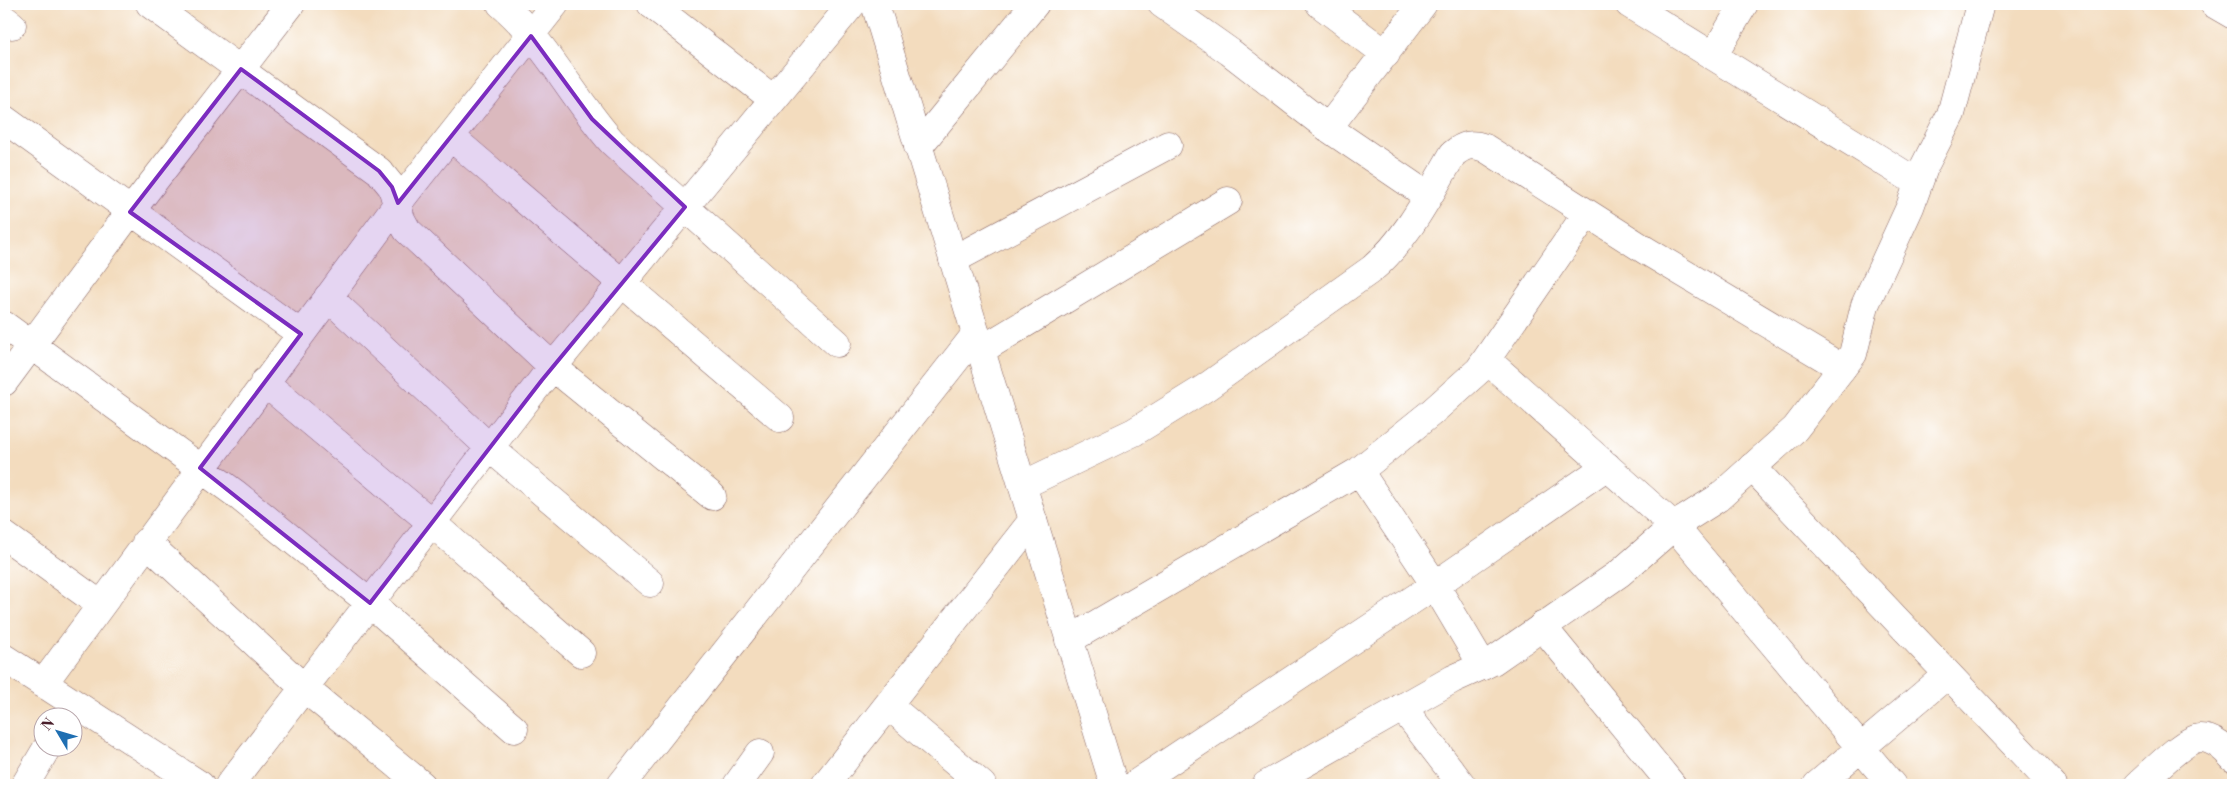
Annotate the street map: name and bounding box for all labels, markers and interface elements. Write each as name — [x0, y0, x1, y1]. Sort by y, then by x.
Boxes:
north arrow — [32, 706, 82, 756]
text: N — [38, 715, 59, 735]

